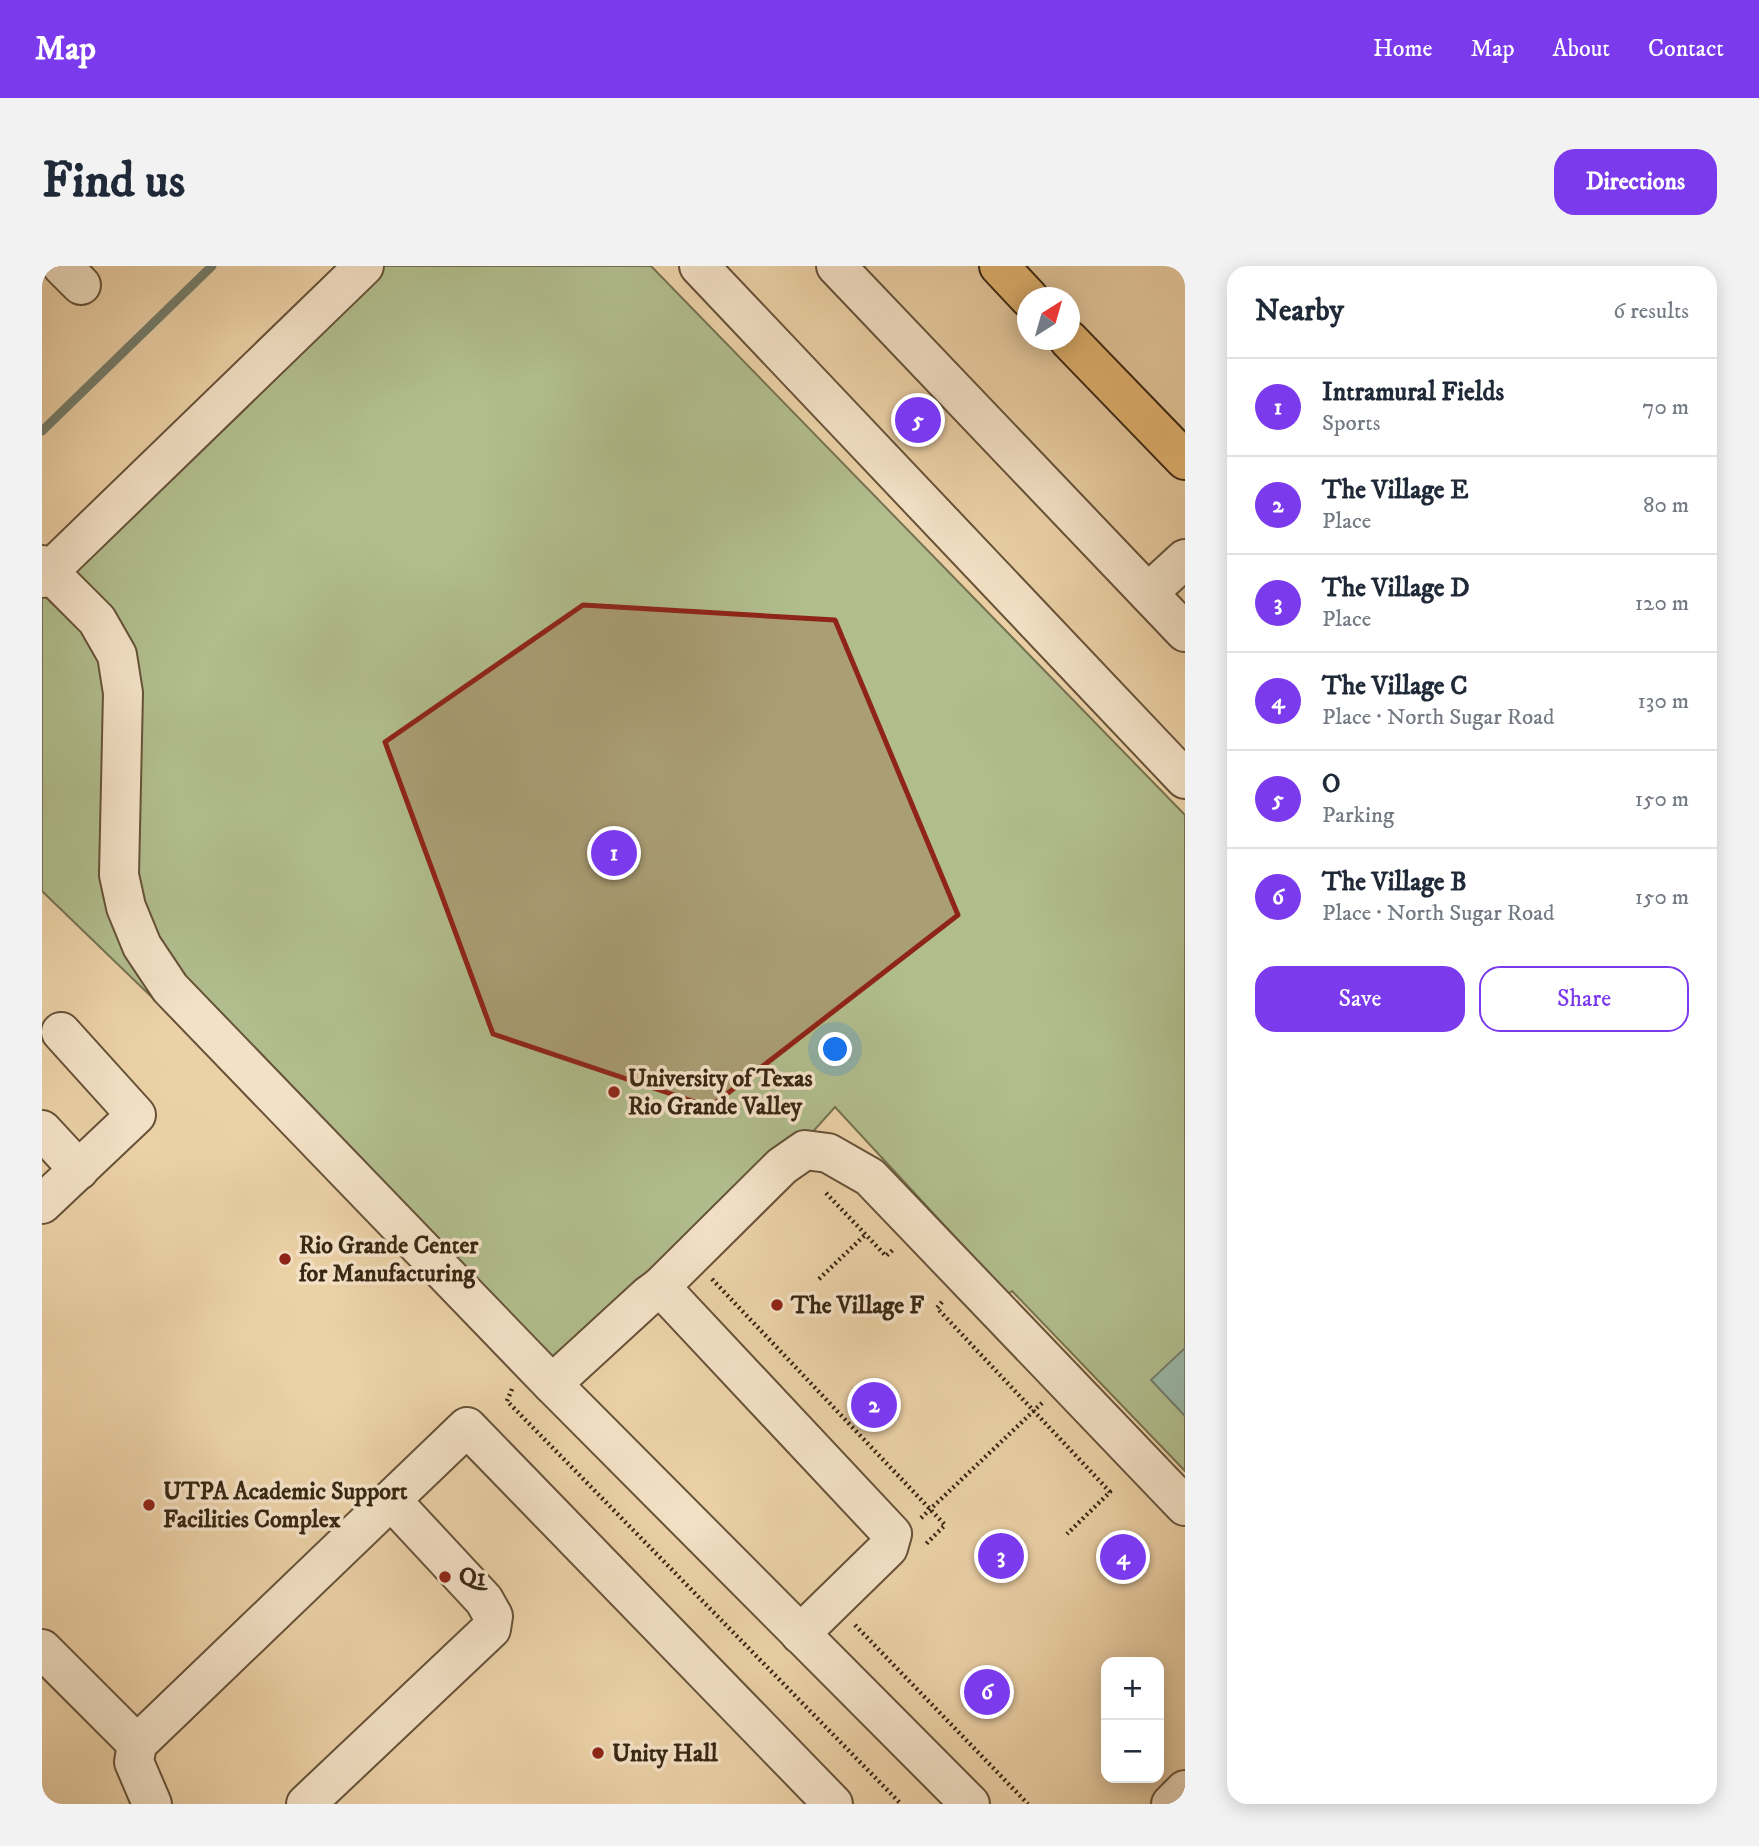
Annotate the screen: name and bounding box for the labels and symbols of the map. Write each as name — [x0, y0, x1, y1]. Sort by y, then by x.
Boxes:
north arrow — [1017, 287, 1080, 350]
pin: 5 — [895, 394, 941, 446]
pin: 1 — [591, 827, 637, 879]
your location — [818, 1032, 852, 1066]
place label: University of Texas Rio Grande Valley — [628, 1064, 813, 1122]
marker: University of Texas Rio Grande Valley — [606, 1084, 622, 1100]
place label: Rio Grande Center for Manufacturing — [298, 1231, 479, 1289]
marker: Rio Grande Center for Manufacturing — [277, 1251, 293, 1267]
place label: The Village F — [790, 1291, 924, 1321]
marker: The Village F — [769, 1297, 785, 1313]
pin: 2 — [851, 1379, 897, 1431]
place label: UTPA Academic Support Facilities Complex — [163, 1477, 408, 1535]
marker: UTPA Academic Support Facilities Complex — [141, 1497, 157, 1513]
pin: 3 — [978, 1530, 1024, 1582]
pin: 4 — [1100, 1531, 1146, 1583]
place label: Q1 — [459, 1563, 488, 1593]
marker: Q1 — [437, 1569, 453, 1585]
pin: 6 — [964, 1666, 1010, 1718]
place label: Unity Hall — [612, 1739, 718, 1769]
marker: Unity Hall — [590, 1745, 606, 1761]

